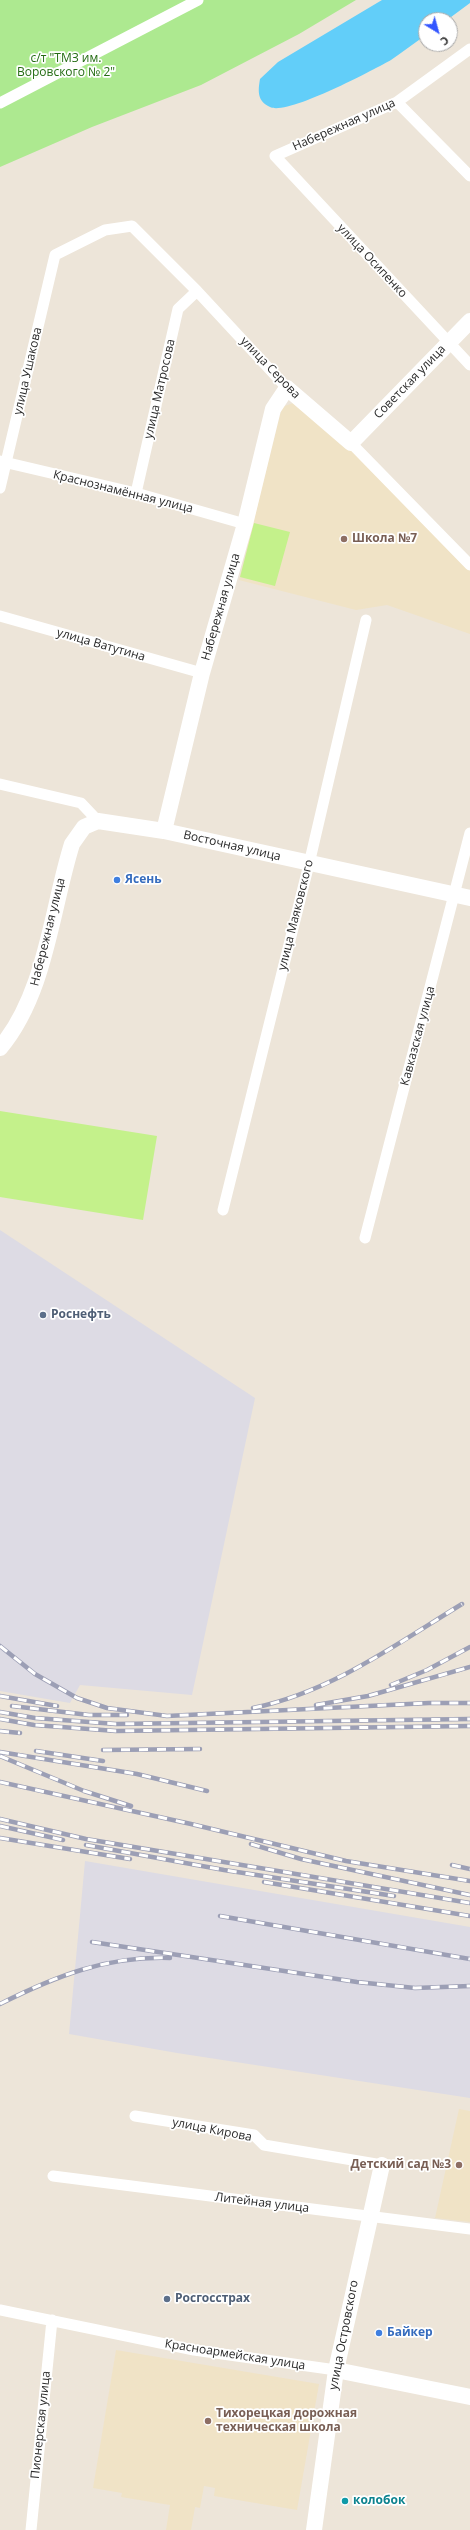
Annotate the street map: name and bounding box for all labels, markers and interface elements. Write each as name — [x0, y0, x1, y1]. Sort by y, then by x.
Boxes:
north arrow — [418, 12, 458, 52]
text: С — [438, 33, 452, 49]
park label: с/т "ТМЗ им. Воровского № 2" — [17, 52, 115, 80]
street label: Набережная улица — [290, 96, 398, 154]
street label: улица Осипенко — [334, 221, 410, 301]
street label: улица Ушакова — [11, 326, 45, 416]
street label: улица Серова — [237, 334, 303, 402]
street label: улица Матросова — [142, 338, 178, 440]
street label: Советская улица — [371, 342, 449, 422]
street label: Краснознамённая улица — [51, 468, 195, 516]
place label: Школа №7 — [352, 532, 417, 546]
marker: Школа №7 — [339, 534, 349, 544]
street label: Набережная улица — [199, 552, 243, 662]
street label: улица Ватутина — [55, 625, 147, 665]
street label: Восточная улица — [182, 828, 282, 864]
street label: улица Маяковского — [275, 858, 317, 972]
place label: Ясень — [125, 873, 162, 887]
marker: Ясень — [112, 875, 122, 885]
street label: Набережная улица — [28, 876, 68, 988]
street label: Кавказская улица — [398, 985, 438, 1087]
place label: Роснефть — [51, 1308, 111, 1322]
marker: Роснефть — [38, 1310, 48, 1320]
street label: улица Кирова — [171, 2115, 253, 2145]
place label: Детский сад №3 — [350, 2158, 451, 2172]
marker: Детский сад №3 — [454, 2160, 464, 2170]
street label: Литейная улица — [214, 2190, 310, 2216]
street label: улица Островского — [326, 2279, 362, 2391]
place label: Росгосстрах — [175, 2292, 250, 2306]
marker: Росгосстрах — [162, 2294, 172, 2304]
place label: Байкер — [387, 2326, 433, 2340]
marker: Байкер — [374, 2328, 384, 2338]
street label: Красноармейская улица — [164, 2337, 306, 2373]
street label: Пионерская улица — [28, 2370, 54, 2480]
place label: Тихорецкая дорожная техническая школа — [216, 2407, 357, 2435]
marker: Тихорецкая дорожная техническая школа — [203, 2416, 213, 2426]
place label: колобок — [353, 2494, 405, 2508]
marker: колобок — [340, 2496, 350, 2506]

